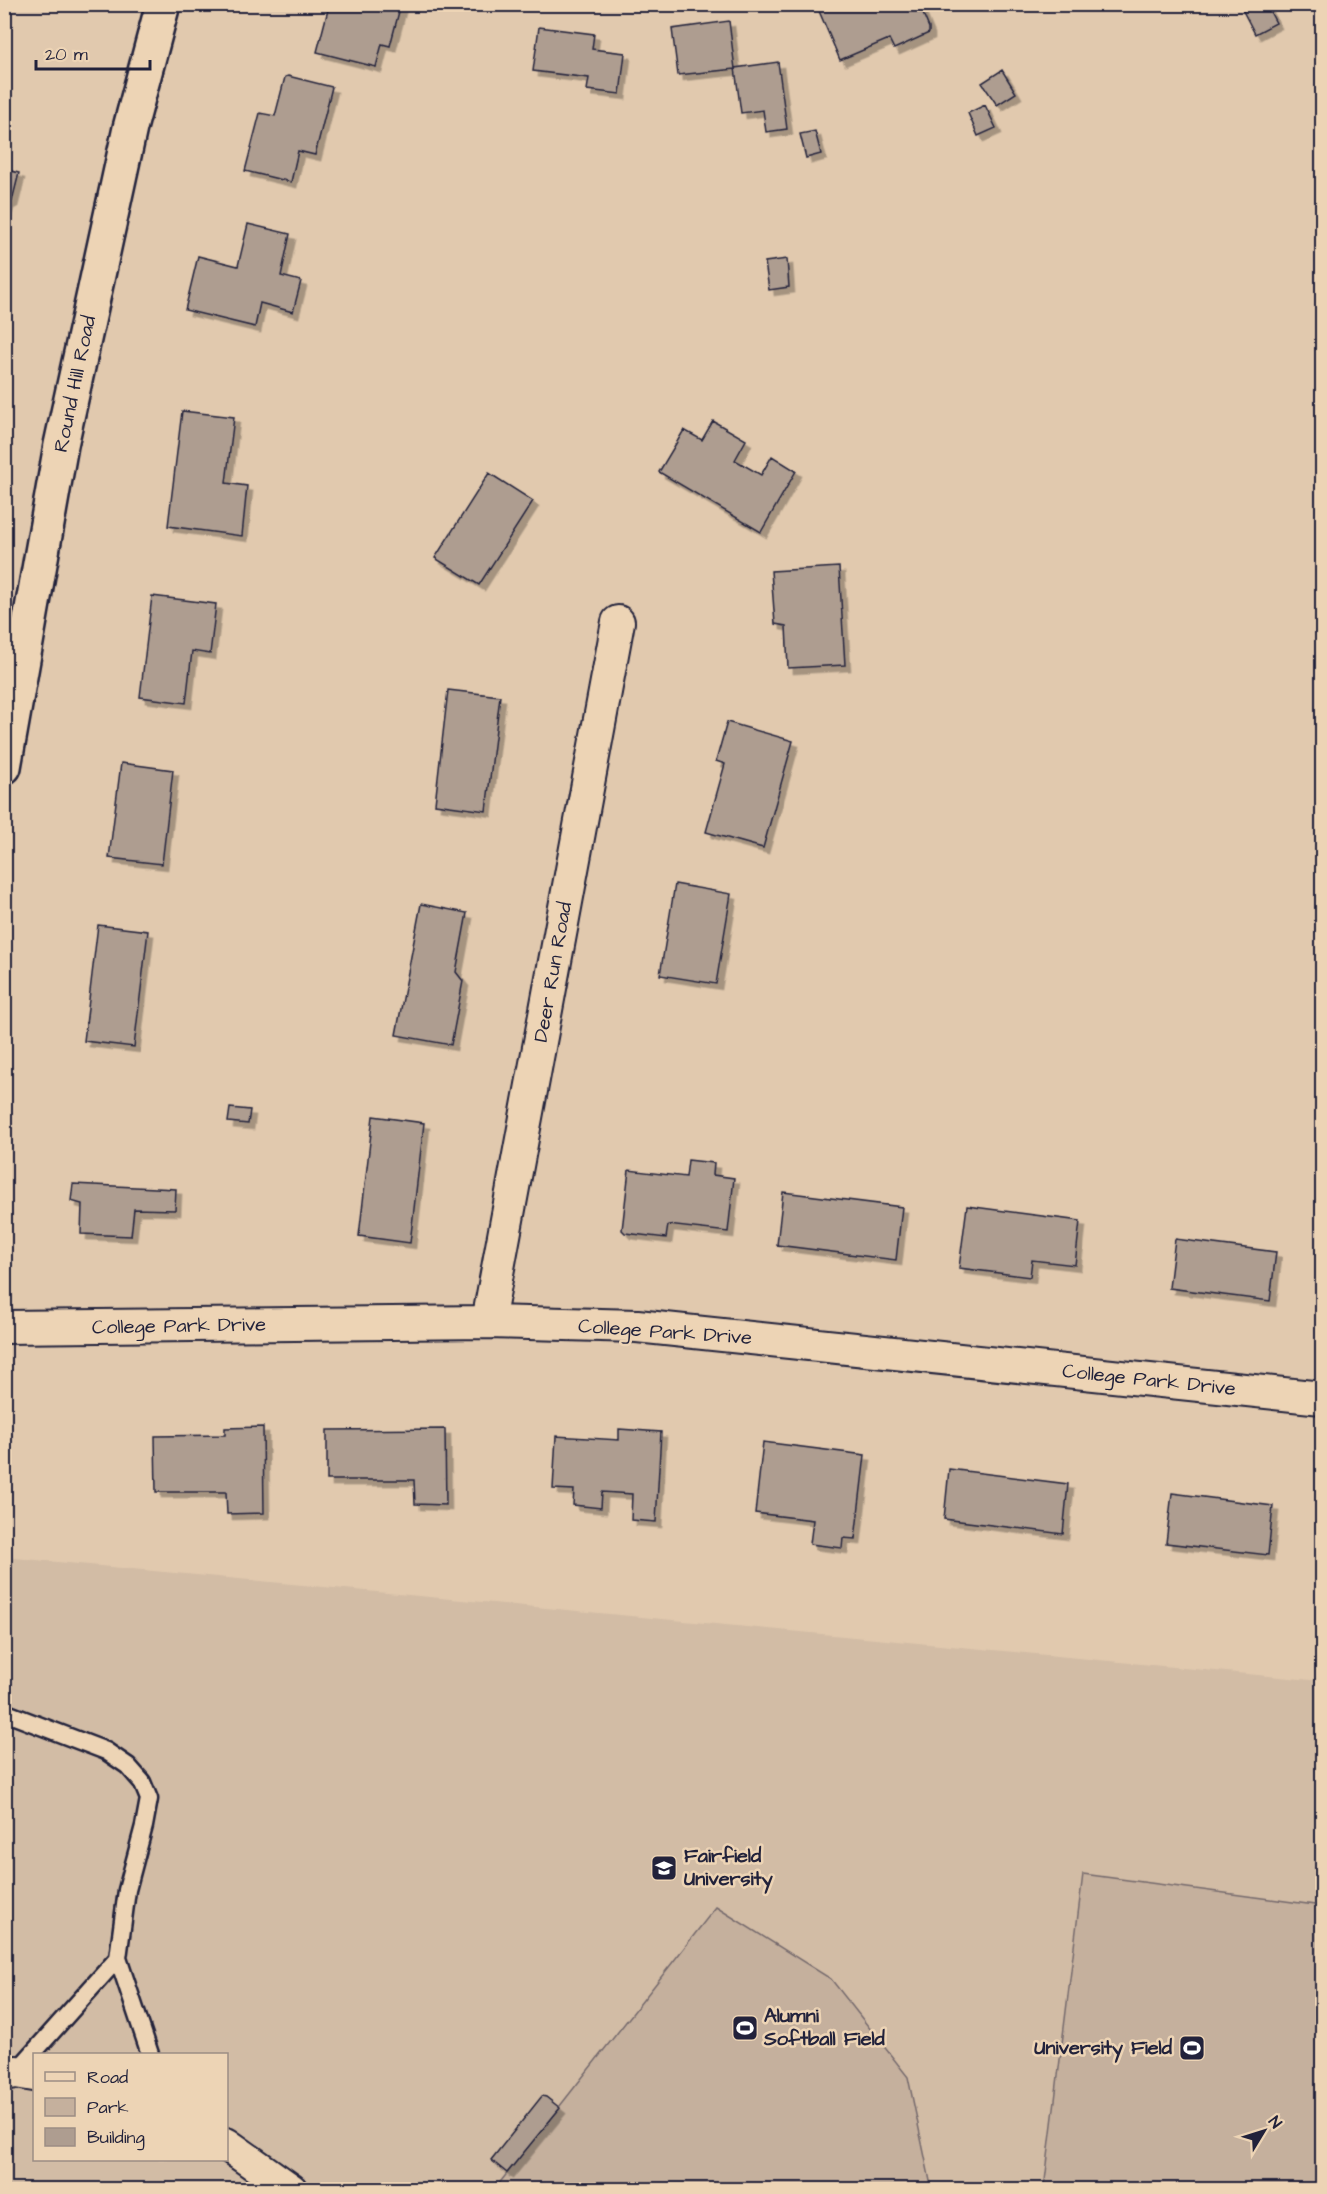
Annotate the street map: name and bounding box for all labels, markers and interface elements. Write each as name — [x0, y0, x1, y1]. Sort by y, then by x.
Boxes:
scale bar — [36, 33, 150, 71]
text: 20 m — [45, 42, 88, 67]
street label: Round Hill Road — [47, 313, 103, 455]
street label: Deer Run Road — [527, 900, 579, 1044]
street label: College Park Drive — [92, 1310, 266, 1343]
street label: College Park Drive — [577, 1312, 753, 1353]
street label: College Park Drive — [1061, 1357, 1237, 1404]
place label: Fairfield University — [684, 1842, 773, 1894]
school or university icon: Fairfield University — [649, 1853, 679, 1883]
place label: Alumni Softball Field — [763, 2002, 886, 2053]
sports icon: Alumni Softball Field — [730, 2013, 760, 2043]
sports icon: University Field — [1177, 2033, 1207, 2063]
place label: University Field — [1034, 2034, 1173, 2063]
legend — [33, 2053, 228, 2161]
text: Road — [87, 2065, 128, 2090]
text: Park — [87, 2095, 129, 2120]
north arrow — [1234, 2101, 1294, 2161]
text: N — [1263, 2112, 1287, 2133]
text: Building — [87, 2125, 145, 2151]

